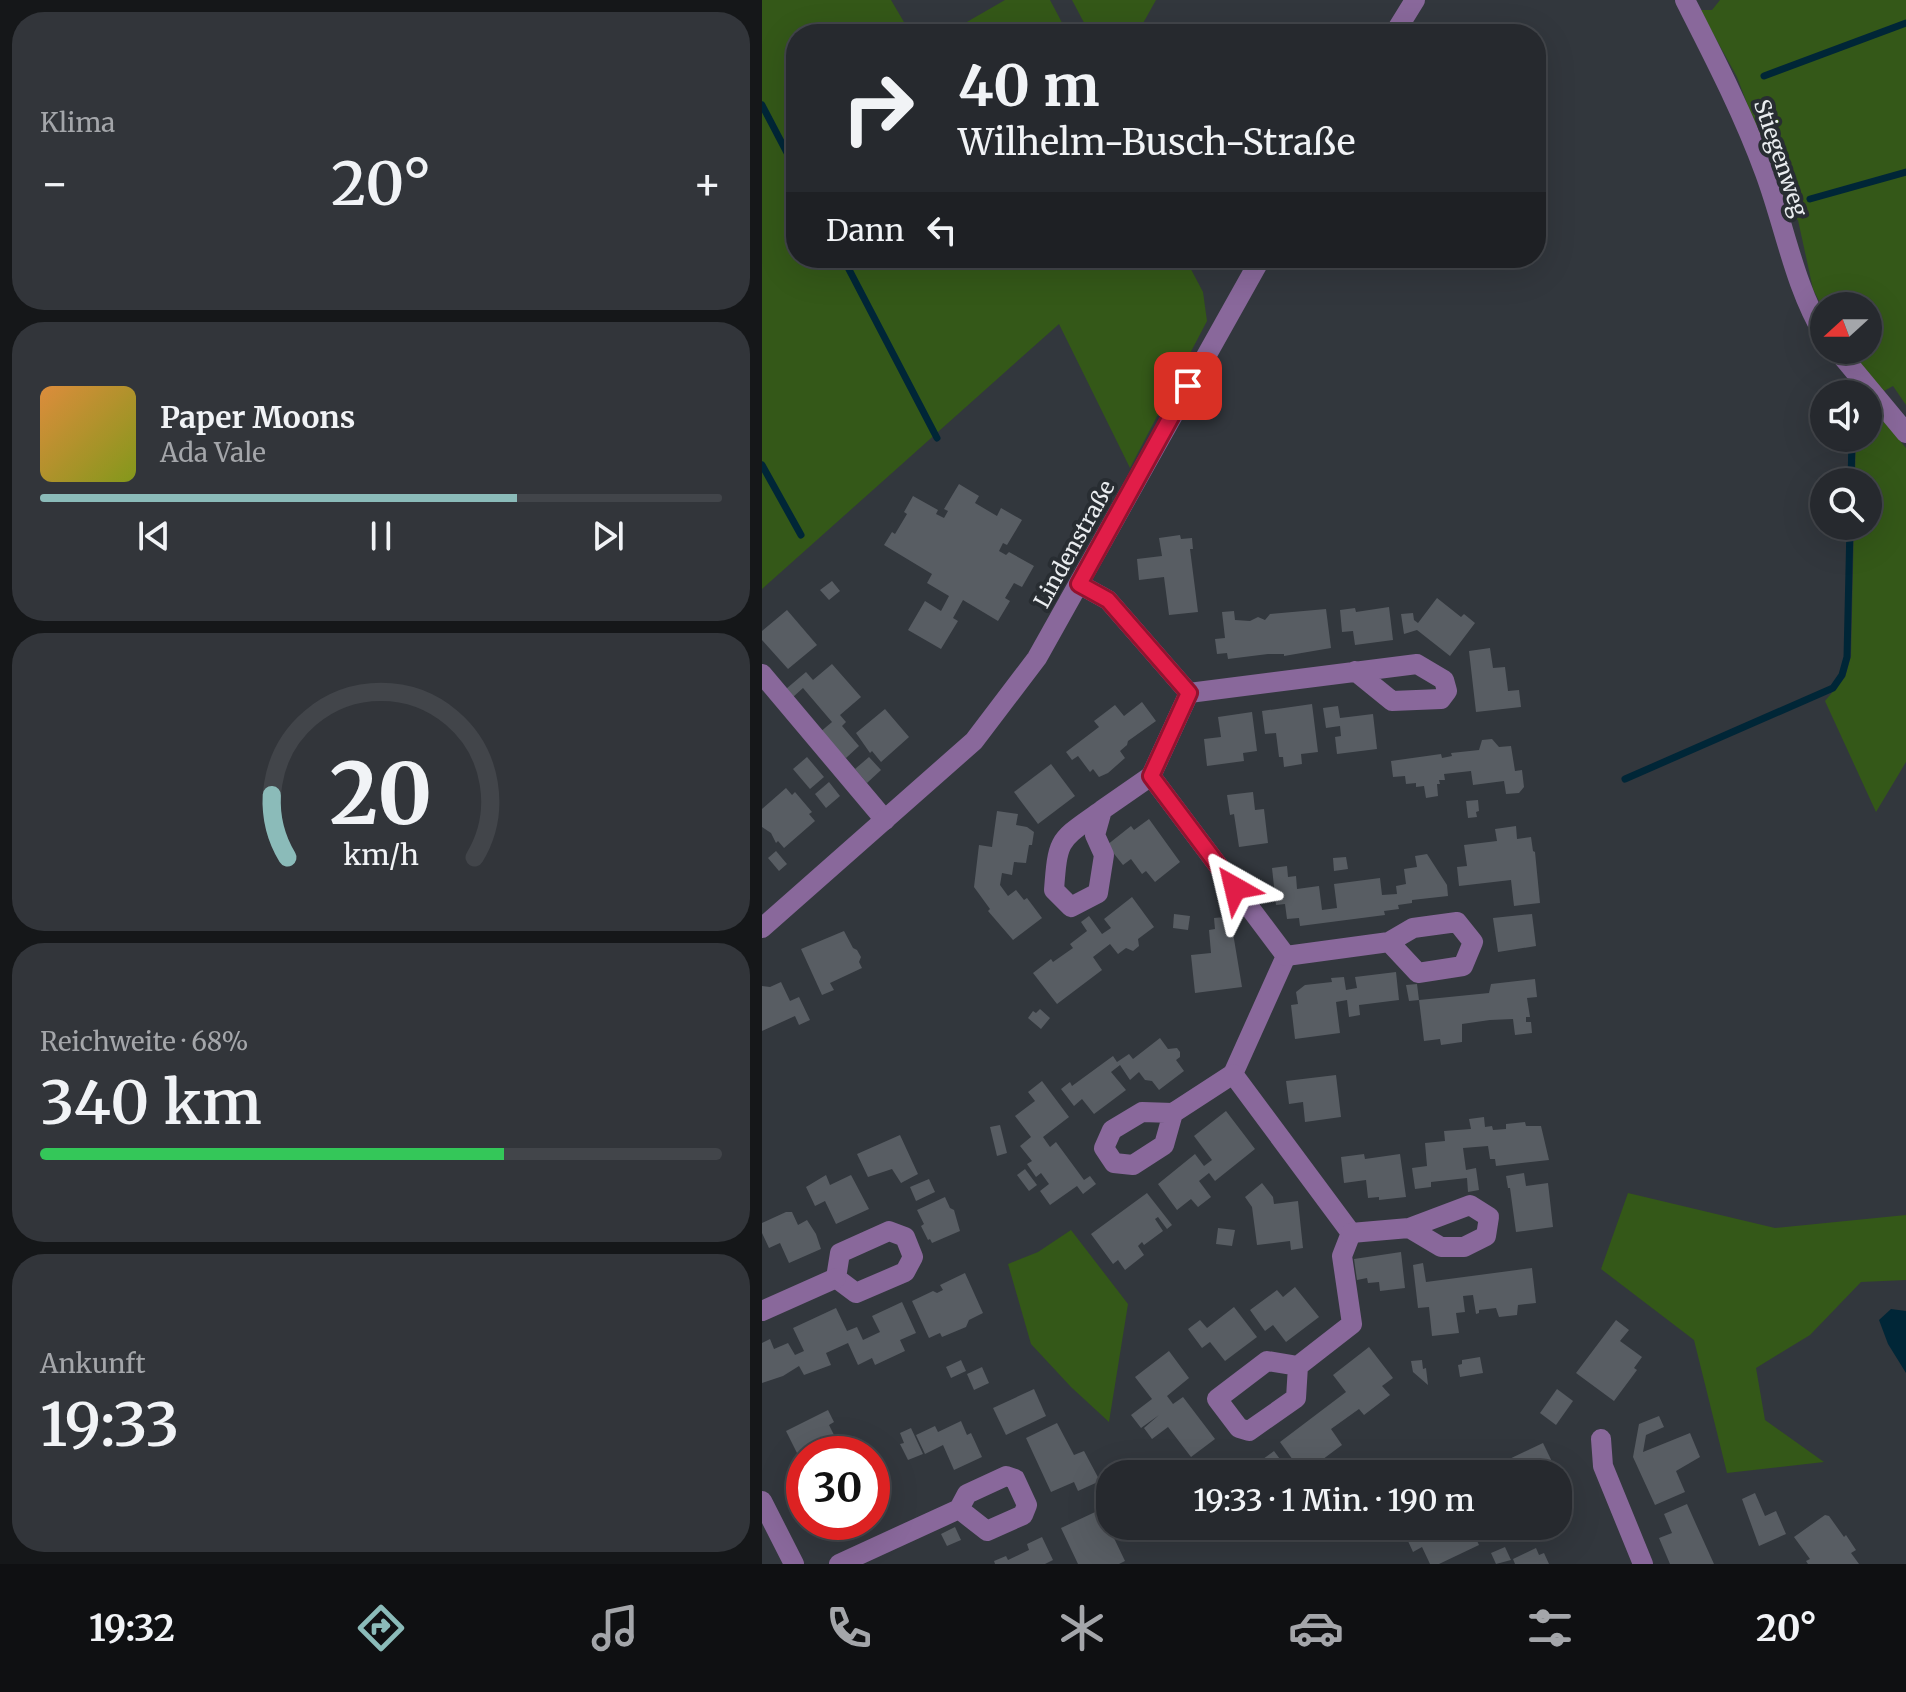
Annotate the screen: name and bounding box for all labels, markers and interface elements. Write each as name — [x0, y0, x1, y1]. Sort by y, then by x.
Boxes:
text: 40 m — [958, 51, 1100, 121]
icon: right — [826, 56, 930, 160]
street label: Stiegenweg — [1748, 96, 1814, 220]
text: Klima — [40, 106, 115, 139]
text: Wilhelm-Busch-Straße — [958, 120, 1356, 165]
text: 20° — [331, 146, 431, 221]
text: − — [40, 156, 69, 211]
text: + — [693, 156, 722, 211]
icon: left — [920, 208, 964, 252]
text: Dann — [826, 211, 904, 249]
north arrow — [1810, 292, 1882, 364]
map controls — [1810, 292, 1882, 540]
pin — [1154, 352, 1222, 420]
icon: arrive — [1166, 364, 1210, 408]
button: sound — [1810, 380, 1882, 452]
text: Paper Moons — [160, 398, 355, 436]
text: Ada Vale — [160, 436, 266, 469]
button: search — [1810, 468, 1882, 540]
street label: Lindenstraße — [1027, 475, 1121, 613]
icon: previous — [132, 514, 176, 558]
icon: pause — [359, 514, 403, 558]
icon: next — [586, 514, 630, 558]
text: 20 — [330, 742, 432, 847]
text: km/h — [343, 837, 419, 873]
position arrow — [1193, 846, 1277, 930]
text: Reichweite · 68% — [40, 1025, 249, 1058]
text: 340 km — [40, 1065, 262, 1140]
text: Ankunft — [40, 1347, 146, 1380]
text: 19:33 — [40, 1387, 179, 1462]
speed limit sign: 30 — [786, 1436, 890, 1540]
text: 19:33 · 1 Min. · 190 m — [1193, 1481, 1475, 1519]
icon: directions — [353, 1600, 409, 1656]
icon: music — [587, 1600, 643, 1656]
icon: phone — [821, 1600, 877, 1656]
icon: climate — [1054, 1600, 1110, 1656]
icon: car — [1288, 1600, 1344, 1656]
icon: filters — [1522, 1600, 1578, 1656]
text: 19:32 — [89, 1606, 175, 1651]
text: 20° — [1756, 1606, 1817, 1651]

